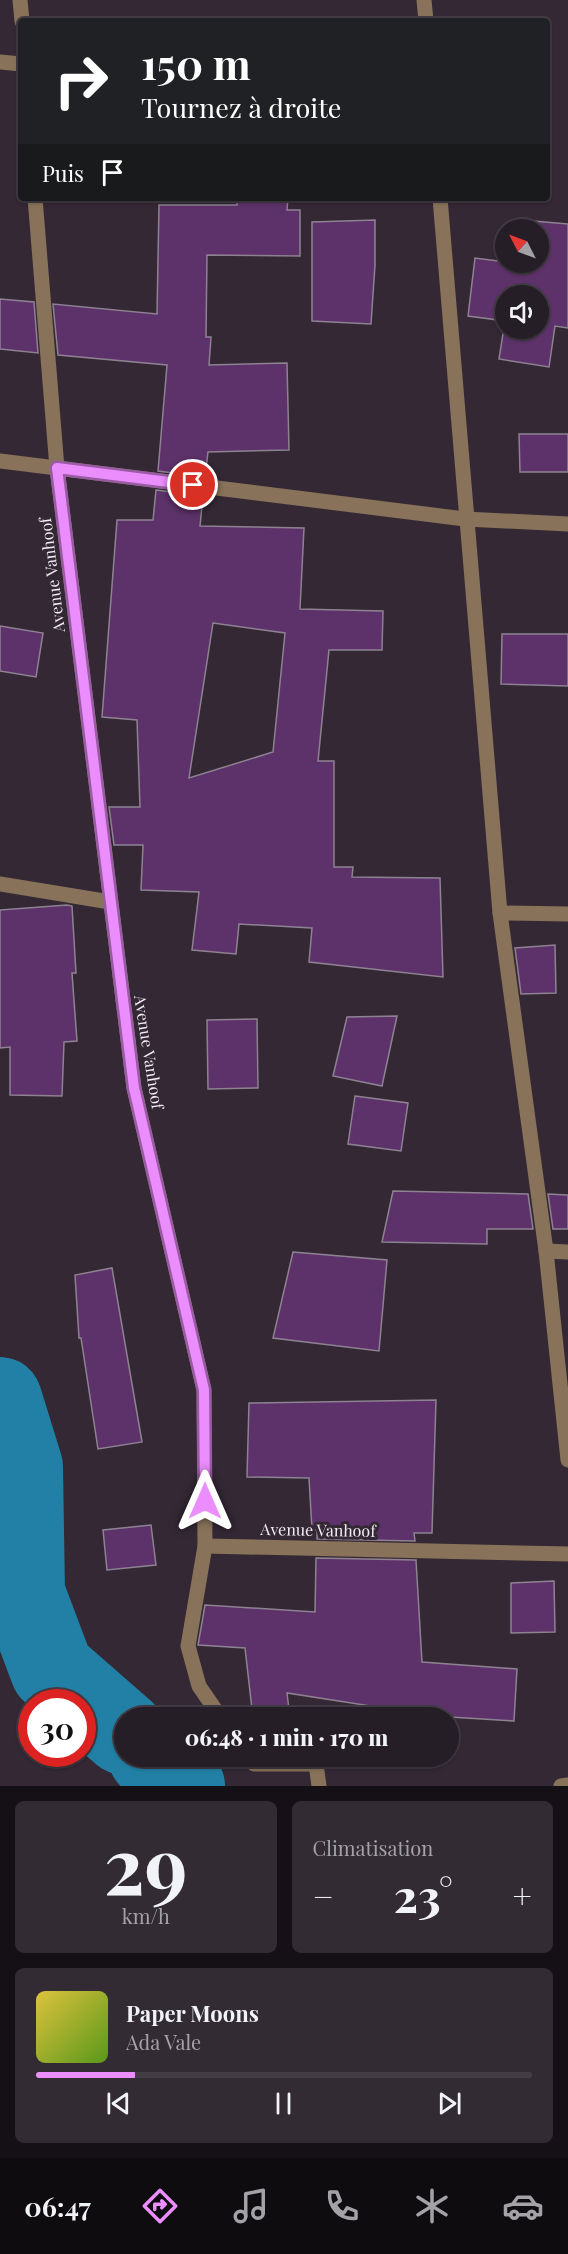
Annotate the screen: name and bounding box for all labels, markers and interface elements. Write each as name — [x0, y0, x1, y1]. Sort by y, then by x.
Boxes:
text: 150 m — [141, 35, 251, 91]
icon: right — [42, 42, 120, 120]
text: Tournez à droite — [141, 89, 341, 125]
icon: arrive — [96, 156, 129, 189]
text: Puis — [42, 158, 84, 188]
north arrow — [495, 219, 549, 273]
map controls — [495, 219, 549, 339]
button: sound — [495, 285, 549, 339]
pin — [167, 459, 218, 510]
icon: arrive — [176, 468, 209, 501]
street label: Avenue Vanhoof — [34, 515, 69, 634]
street label: Avenue Vanhoof — [130, 992, 169, 1112]
position arrow — [173, 1469, 237, 1533]
street label: Avenue Vanhoof — [259, 1518, 377, 1541]
speed limit sign: 30 — [18, 1689, 96, 1767]
text: 06:48 · 1 min · 170 m — [185, 1722, 388, 1752]
text: 29 — [104, 1811, 188, 1915]
text: Climatisation — [313, 1834, 433, 1861]
text: 23° — [394, 1864, 453, 1924]
text: − — [313, 1873, 334, 1917]
text: + — [513, 1873, 532, 1917]
text: km/h — [122, 1902, 170, 1929]
text: Paper Moons — [126, 1998, 259, 2028]
text: Ada Vale — [126, 2028, 201, 2055]
icon: previous — [102, 2087, 135, 2120]
icon: pause — [267, 2087, 300, 2120]
icon: next — [433, 2087, 466, 2120]
icon: directions — [139, 2185, 181, 2227]
icon: music — [230, 2185, 272, 2227]
icon: phone — [321, 2185, 363, 2227]
icon: climate — [411, 2185, 453, 2227]
icon: car — [502, 2185, 544, 2227]
text: 06:47 — [24, 2188, 91, 2224]

